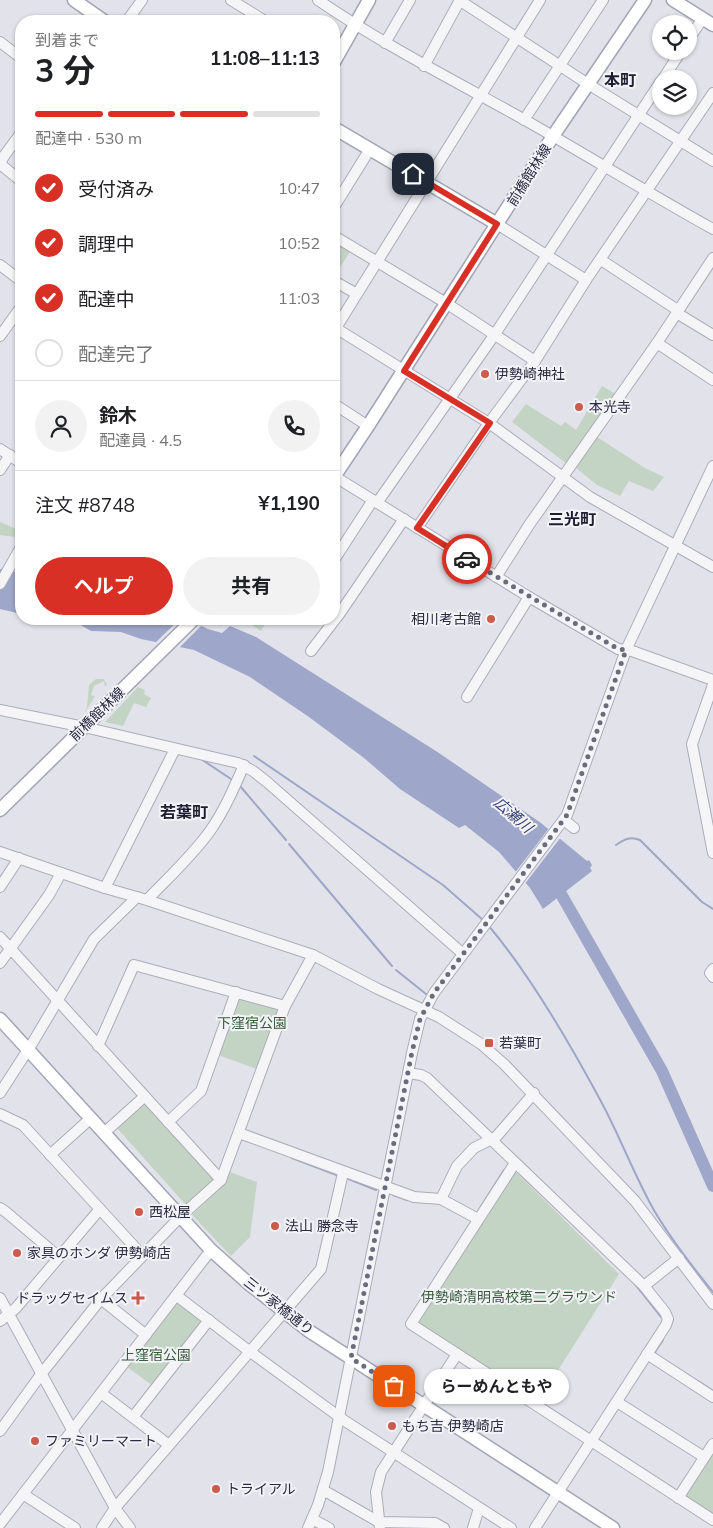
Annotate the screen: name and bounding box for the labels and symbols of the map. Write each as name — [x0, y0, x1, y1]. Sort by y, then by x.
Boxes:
district label: 本町 — [604, 70, 636, 90]
street label: 前橋館林線 — [503, 141, 555, 209]
pin — [392, 153, 434, 195]
place label: 伊勢崎神社 — [495, 365, 565, 383]
marker: 伊勢崎神社 — [479, 368, 491, 380]
place label: 本光寺 — [589, 398, 631, 416]
marker: 本光寺 — [573, 401, 585, 413]
district label: 三光町 — [548, 509, 596, 529]
courier — [442, 534, 492, 584]
place label: 相川考古館 — [411, 610, 481, 628]
marker: 相川考古館 — [485, 613, 497, 625]
street label: 前橋館林線 — [66, 683, 128, 745]
water label: 広瀬川 — [490, 793, 538, 838]
district label: 若葉町 — [160, 802, 208, 822]
park label: 下窪宿公園 — [217, 1014, 287, 1032]
place label: 若葉町 — [499, 1034, 541, 1052]
marker: 若葉町 — [483, 1037, 495, 1049]
place label: 西松屋 — [149, 1203, 191, 1221]
marker: 西松屋 — [133, 1206, 145, 1218]
place label: 法山 勝念寺 — [285, 1217, 359, 1235]
marker: 法山 勝念寺 — [269, 1220, 281, 1232]
place label: 家具のホンダ 伊勢崎店 — [27, 1244, 171, 1262]
marker: 家具のホンダ 伊勢崎店 — [11, 1247, 23, 1259]
street label: 三ツ家橋通り — [240, 1273, 318, 1339]
park label: 伊勢崎清明高校第二グラウンド — [421, 1288, 617, 1306]
place label: ドラッグセイムス — [16, 1289, 128, 1307]
marker: ドラッグセイムス — [132, 1292, 144, 1304]
park label: 上窪宿公園 — [121, 1346, 191, 1364]
pin — [373, 1365, 415, 1407]
callout: らーめんともや — [424, 1368, 569, 1404]
place label: もち吉 伊勢崎店 — [402, 1417, 504, 1435]
marker: もち吉 伊勢崎店 — [386, 1420, 398, 1432]
place label: ファミリーマート — [45, 1432, 157, 1450]
marker: ファミリーマート — [29, 1435, 41, 1447]
place label: トライアル — [226, 1480, 296, 1498]
marker: トライアル — [210, 1483, 222, 1495]

